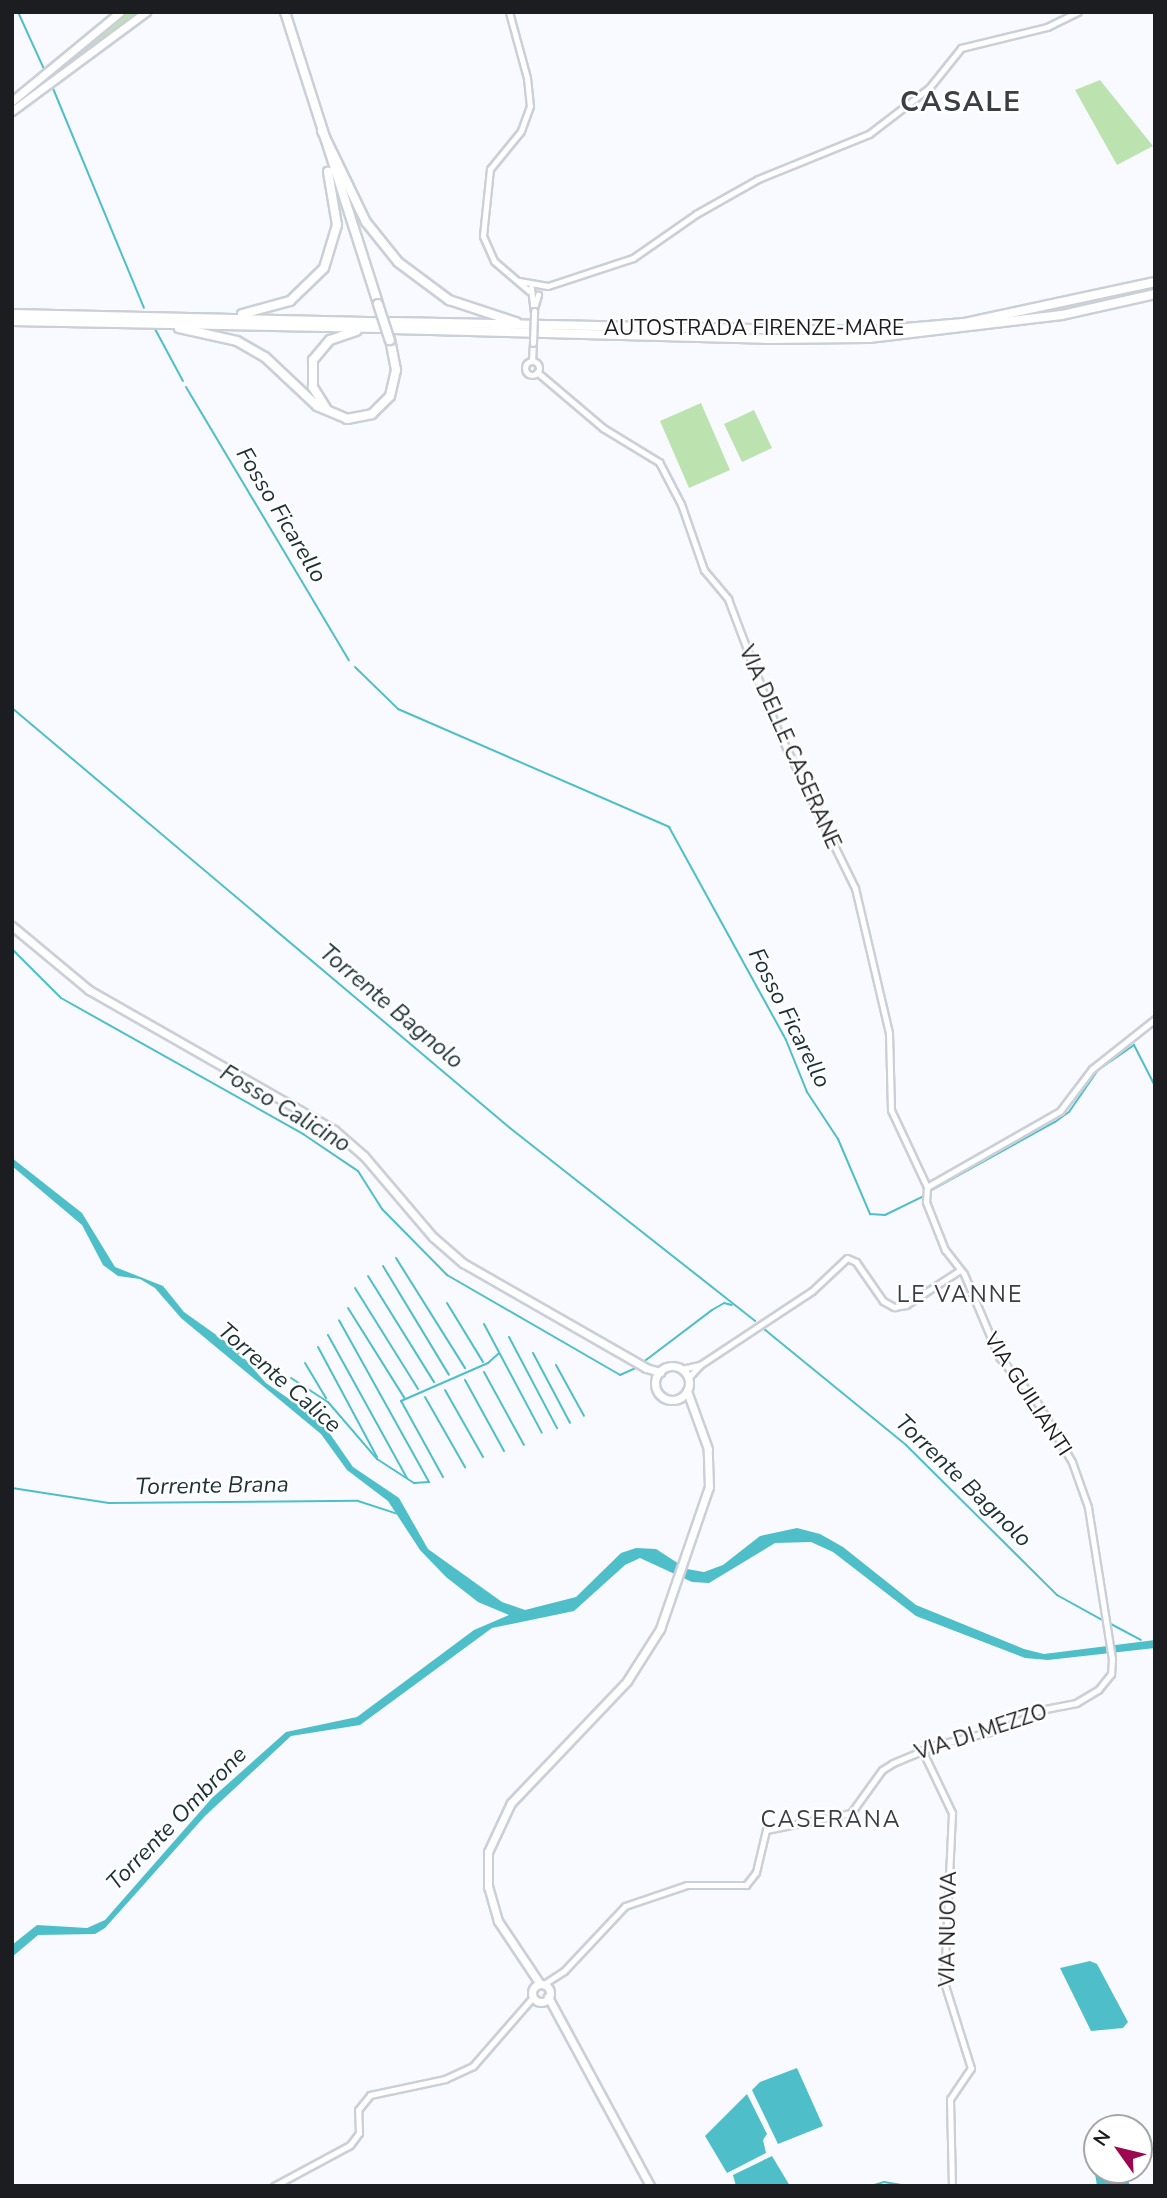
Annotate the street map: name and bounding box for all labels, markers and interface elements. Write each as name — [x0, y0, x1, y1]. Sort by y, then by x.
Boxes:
district label: CASALE — [901, 85, 1021, 119]
street label: AUTOSTRADA FIRENZE-MARE — [604, 315, 904, 341]
water label: Fosso Ficarello — [230, 442, 332, 588]
street label: VIA DELLE CASERANE — [734, 641, 846, 853]
water label: Torrente Bagnolo — [314, 939, 468, 1075]
water label: Fosso Ficarello — [742, 944, 836, 1092]
water label: Fosso Calicino — [215, 1059, 355, 1159]
district label: LE VANNE — [898, 1281, 1022, 1309]
water label: Torrente Calice — [212, 1317, 346, 1439]
street label: VIA GUILIANTI — [979, 1328, 1077, 1460]
water label: Torrente Bagnolo — [889, 1409, 1037, 1553]
water label: Torrente Brana — [135, 1471, 289, 1501]
street label: VIA DI MEZZO — [912, 1699, 1050, 1765]
water label: Torrente Ombrone — [101, 1741, 253, 1897]
district label: CASERANA — [762, 1806, 900, 1834]
street label: VIA NUOVA — [934, 1871, 962, 1987]
north arrow — [1083, 2114, 1153, 2184]
text: N — [1087, 2125, 1117, 2152]

